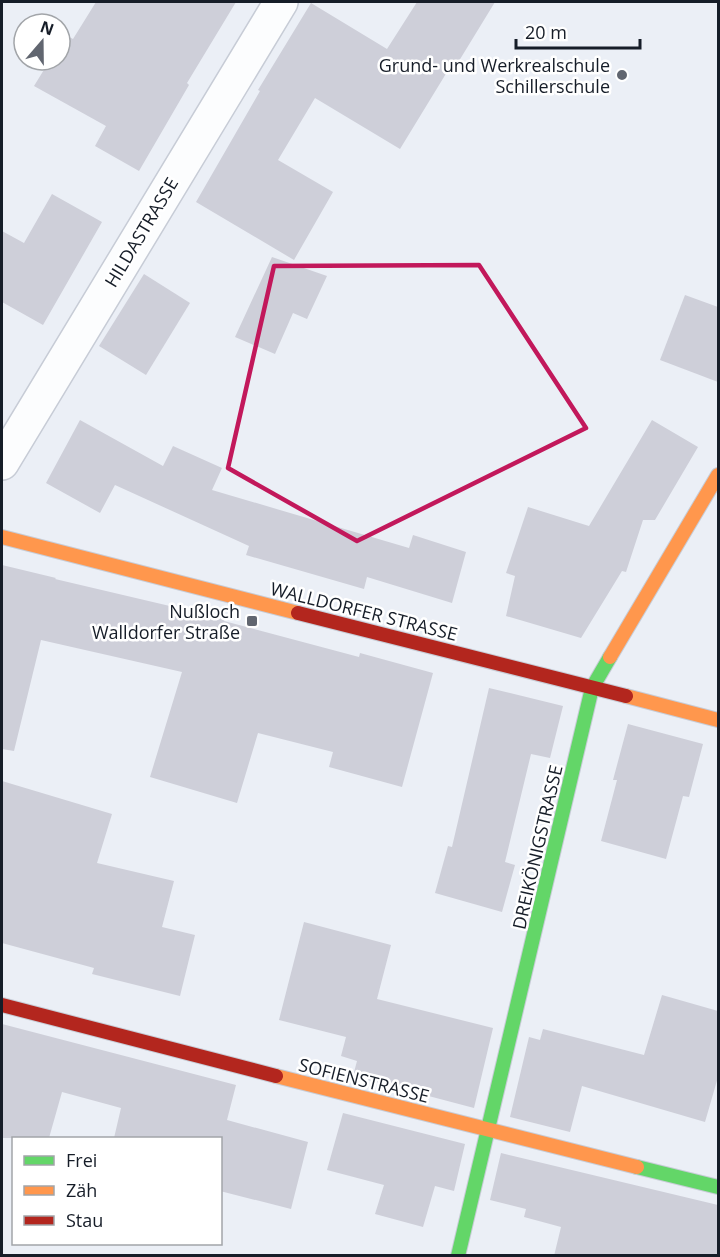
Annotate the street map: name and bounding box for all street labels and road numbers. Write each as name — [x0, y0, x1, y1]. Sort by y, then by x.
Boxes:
street label: HILDASTRASSE — [99, 173, 183, 291]
street label: WALLDORFER STRASSE — [268, 576, 460, 646]
street label: DREIKÖNIGSTRASSE — [506, 762, 568, 932]
street label: SOFIENSTRASSE — [296, 1052, 432, 1108]

